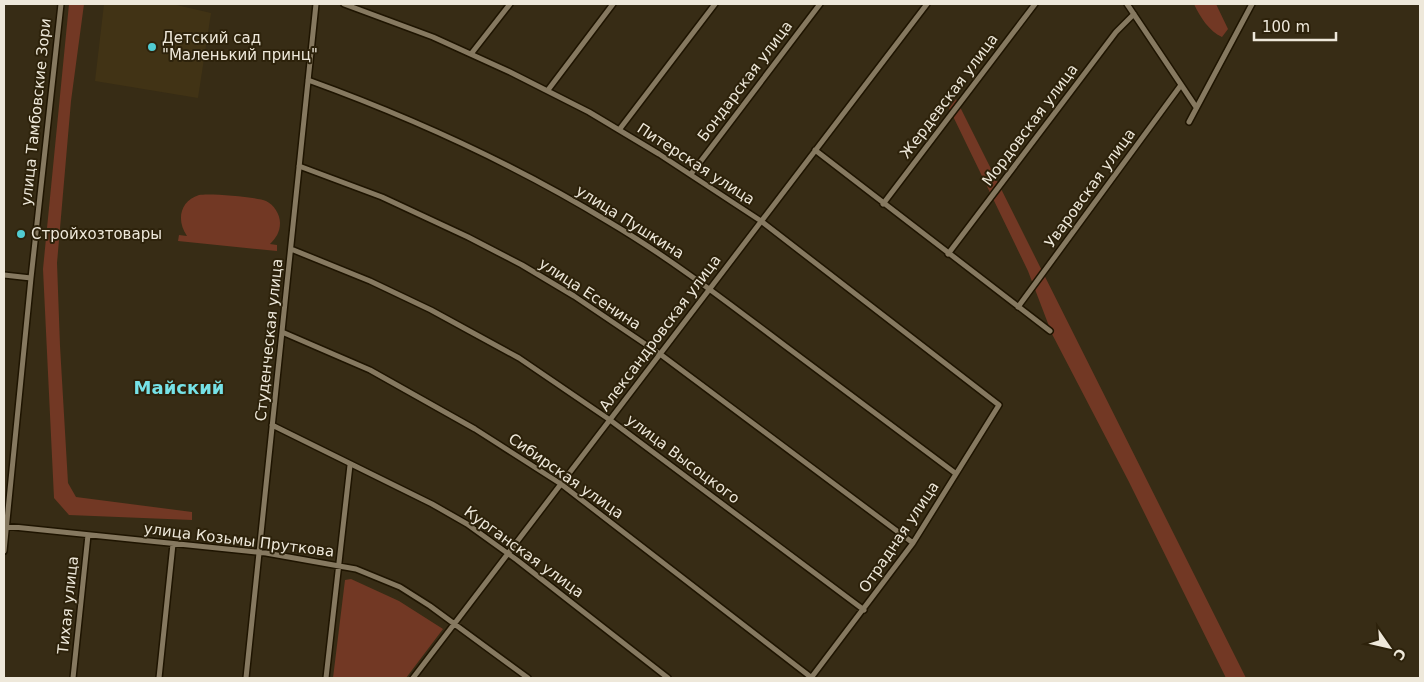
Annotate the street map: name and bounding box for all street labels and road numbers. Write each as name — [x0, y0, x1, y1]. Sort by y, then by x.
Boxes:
street label: улица Тамбовские Зори — [17, 17, 55, 207]
street label: Бондарская улица — [694, 17, 796, 145]
street label: Жердевская улица — [896, 30, 1002, 162]
street label: Мордовская улица — [978, 61, 1082, 189]
street label: Питерская улица — [634, 119, 758, 209]
street label: Уваровская улица — [1041, 125, 1139, 251]
street label: улица Пушкина — [573, 181, 687, 263]
street label: Александровская улица — [595, 251, 725, 415]
street label: улица Есенина — [536, 254, 644, 334]
street label: Студенческая улица — [252, 258, 286, 422]
street label: улица Высоцкого — [623, 410, 743, 508]
street label: Сибирская улица — [505, 429, 627, 523]
street label: Отрадная улица — [855, 478, 943, 596]
street label: Курганская улица — [461, 502, 587, 602]
street label: улица Козьмы Пруткова — [143, 519, 335, 561]
street label: Тихая улица — [54, 555, 82, 656]

